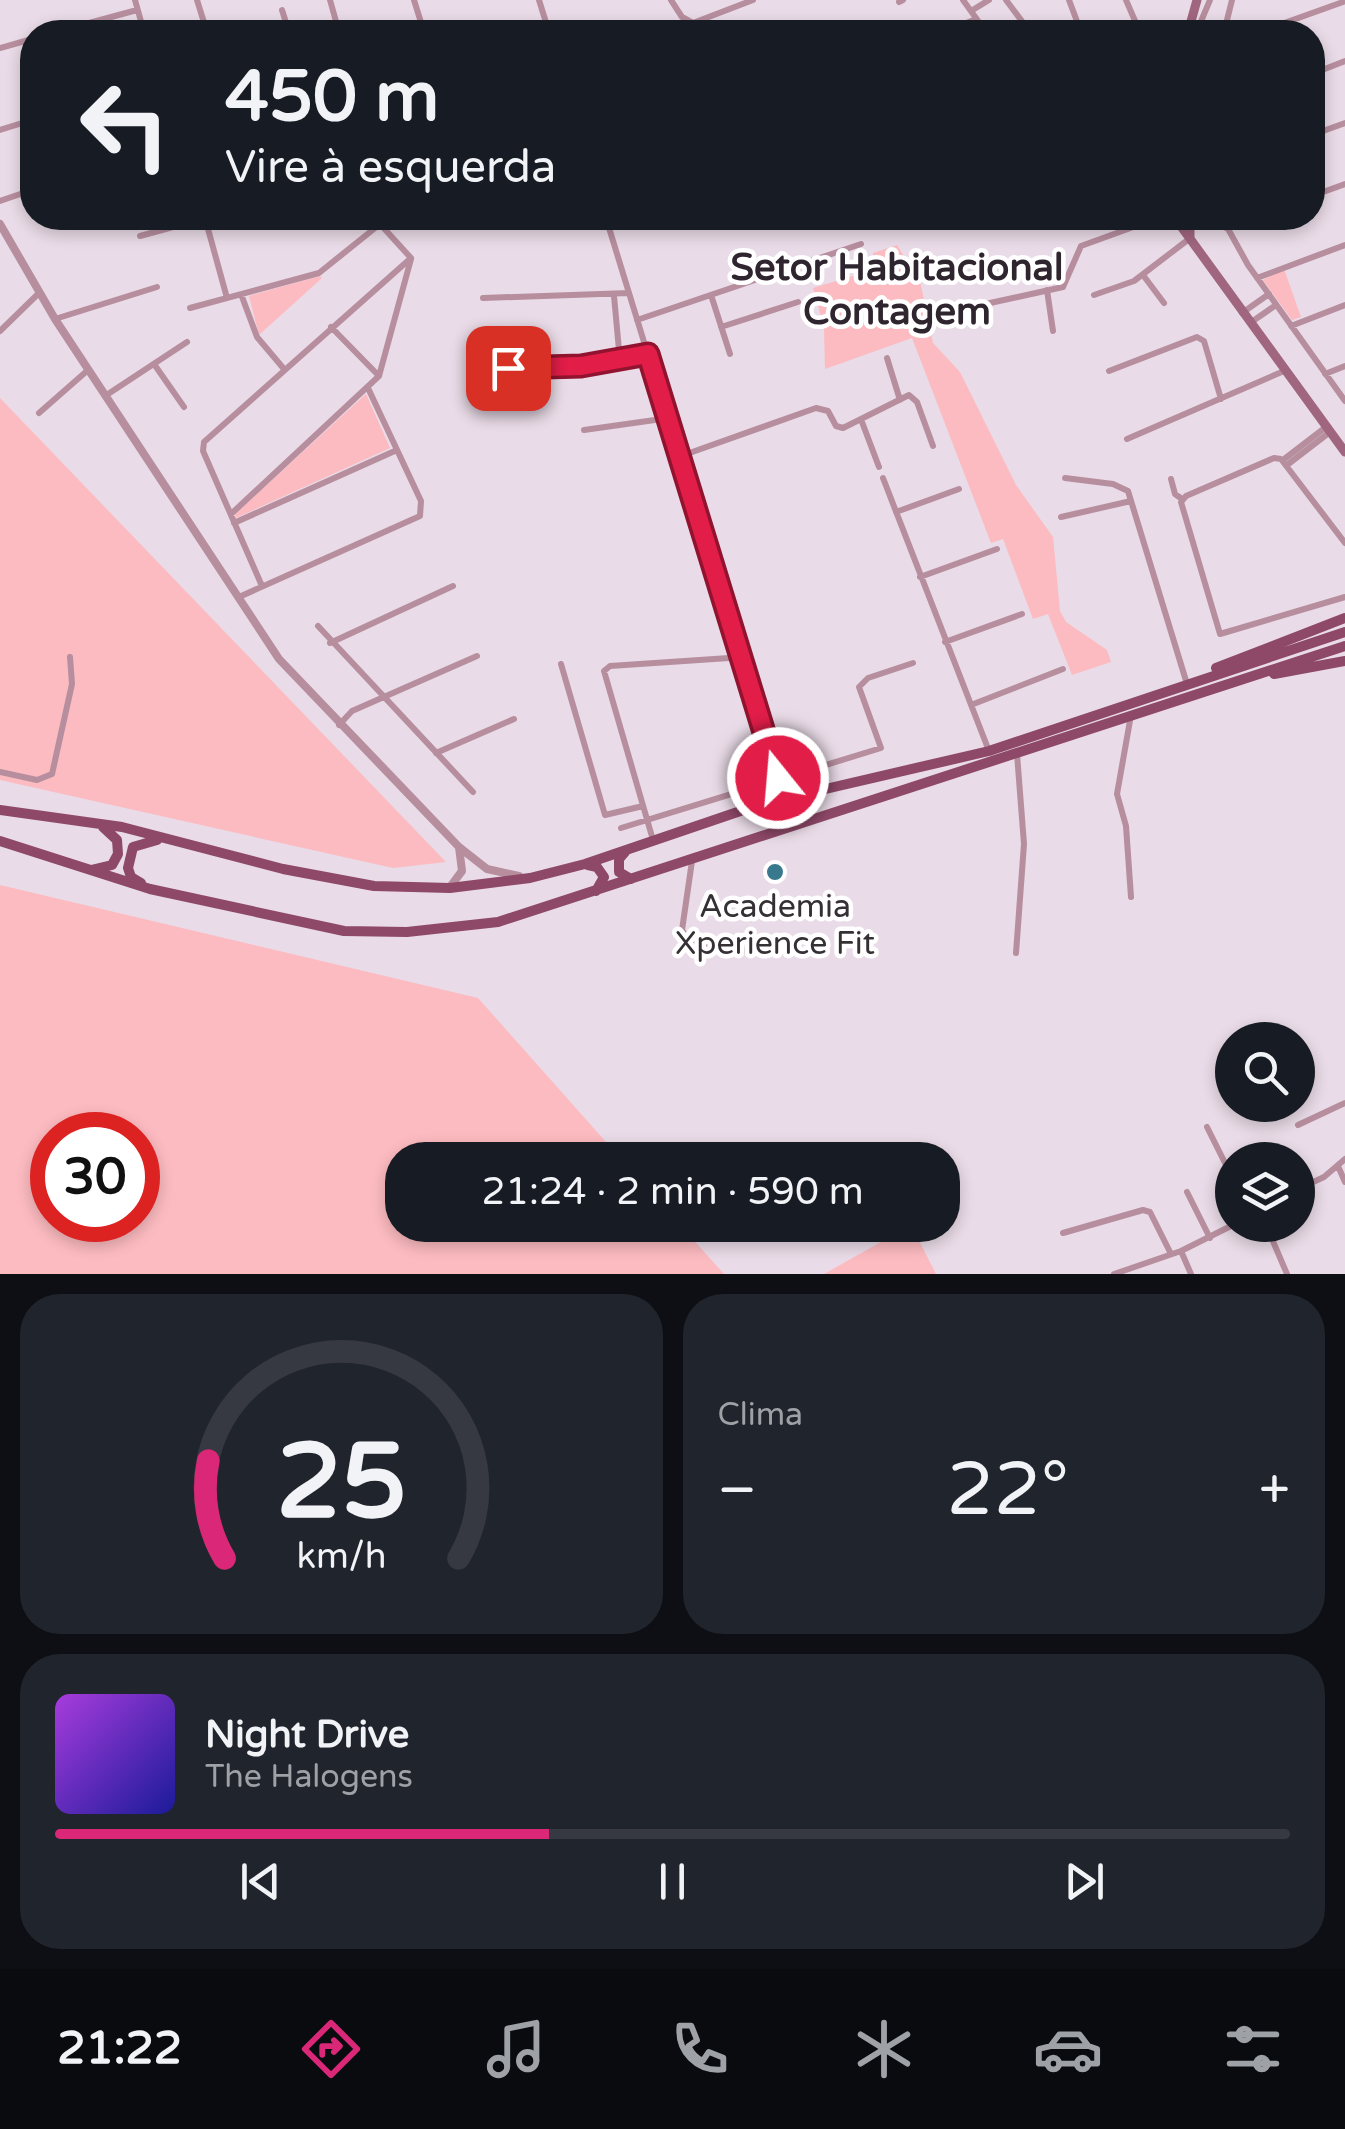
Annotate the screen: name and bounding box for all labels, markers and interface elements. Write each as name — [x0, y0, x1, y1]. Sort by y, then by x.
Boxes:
text: 450 m — [225, 56, 439, 140]
icon: left — [60, 60, 190, 190]
text: Vire à esquerda — [225, 141, 556, 195]
district label: Setor Habitacional Contagem — [731, 245, 1063, 335]
pin — [466, 326, 551, 411]
icon: arrive — [481, 341, 536, 396]
position arrow — [726, 726, 830, 830]
marker: Academia Xperience Fit — [764, 861, 786, 883]
place label: Academia Xperience Fit — [675, 888, 875, 963]
map controls — [1215, 1022, 1315, 1242]
button: search — [1215, 1022, 1315, 1122]
speed limit sign: 30 — [30, 1112, 160, 1242]
button: layers — [1215, 1142, 1315, 1242]
text: 21:24 · 2 min · 590 m — [481, 1169, 864, 1215]
text: Clima — [718, 1396, 803, 1434]
text: 25 — [276, 1421, 407, 1546]
text: 22° — [947, 1445, 1069, 1535]
text: − — [718, 1458, 757, 1524]
text: + — [1259, 1458, 1290, 1524]
text: km/h — [296, 1535, 386, 1578]
text: Night Drive — [205, 1712, 409, 1758]
text: The Halogens — [205, 1758, 413, 1796]
icon: previous — [233, 1854, 288, 1909]
icon: pause — [645, 1854, 700, 1909]
icon: next — [1057, 1854, 1112, 1909]
icon: directions — [296, 2014, 366, 2084]
icon: music — [481, 2014, 551, 2084]
icon: phone — [665, 2014, 735, 2084]
icon: climate — [849, 2014, 919, 2084]
icon: car — [1033, 2014, 1103, 2084]
icon: filters — [1218, 2014, 1288, 2084]
text: 21:22 — [57, 2022, 182, 2076]

